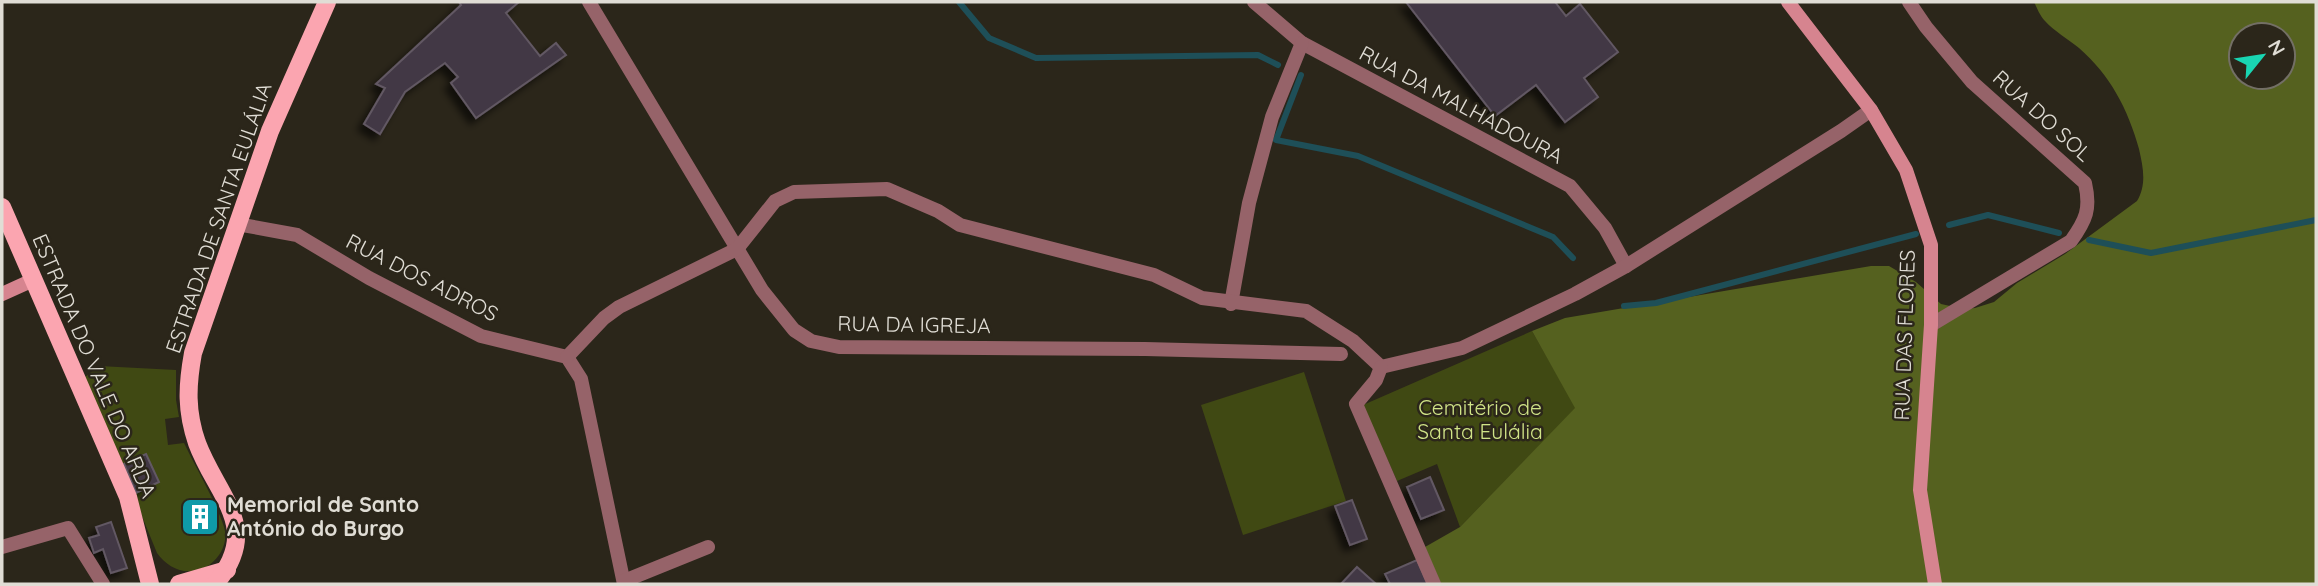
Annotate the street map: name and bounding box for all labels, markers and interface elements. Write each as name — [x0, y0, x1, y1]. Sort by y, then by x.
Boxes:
north arrow — [2227, 21, 2297, 91]
text: N — [2263, 35, 2291, 60]
street label: RUA DA MALHADOURA — [1355, 39, 1568, 169]
street label: RUA DO SOL — [1988, 64, 2097, 166]
street label: ESTRADA DE SANTA EULÁLIA — [159, 79, 277, 356]
street label: RUA DOS ADROS — [342, 228, 503, 327]
street label: ESTRADA DO VALE DO ARDA — [27, 230, 162, 501]
street label: RUA DAS FLORES — [1888, 249, 1920, 421]
street label: RUA DA IGREJA — [837, 310, 991, 338]
park label: Cemitério de Santa Eulália — [1417, 394, 1543, 444]
place label: Memorial de Santo António do Burgo — [227, 491, 419, 541]
building icon: Memorial de Santo António do Burgo — [179, 496, 221, 538]

